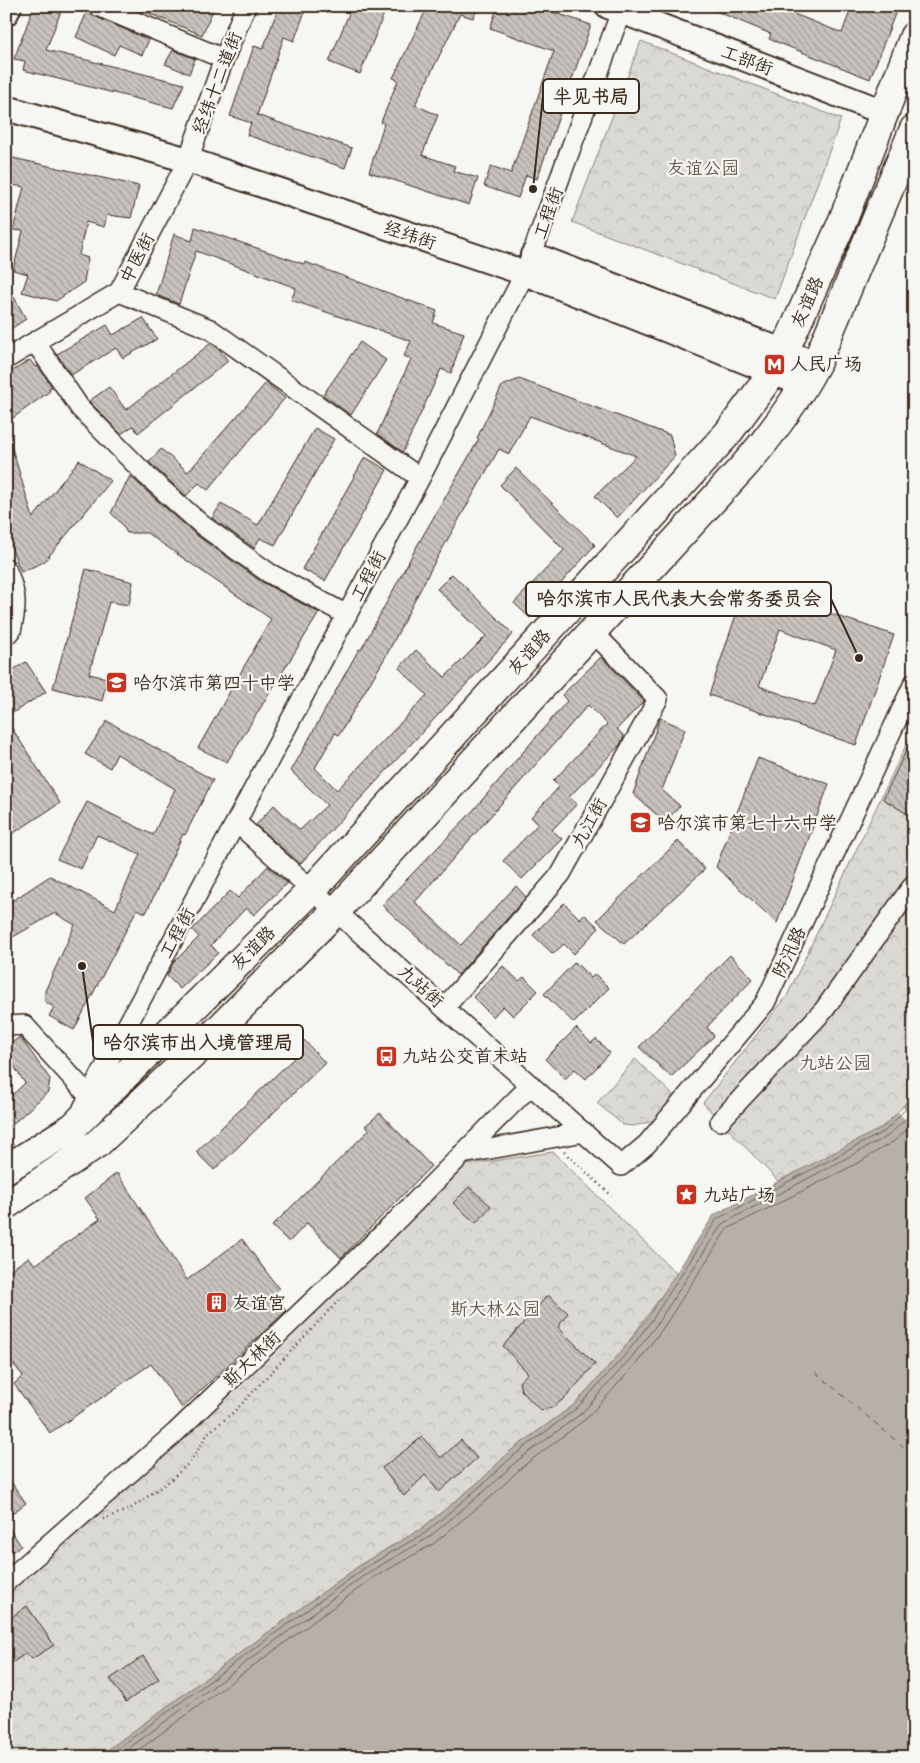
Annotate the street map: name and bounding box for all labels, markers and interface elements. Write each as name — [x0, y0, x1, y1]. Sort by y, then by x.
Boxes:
street label: 经纬十二道街 — [186, 28, 248, 138]
street label: 工部街 — [717, 39, 777, 81]
callout: 半见书局 — [543, 79, 639, 113]
text: 半见书局 — [553, 84, 629, 109]
park label: 友谊公园 — [667, 156, 739, 180]
street label: 工程街 — [527, 184, 569, 242]
street label: 经纬街 — [381, 215, 439, 255]
street label: 中医街 — [114, 228, 160, 288]
street label: 友谊路 — [785, 272, 829, 332]
metro station icon: 人民广场 — [762, 352, 786, 376]
place label: 人民广场 — [790, 352, 862, 376]
street label: 工程街 — [345, 547, 391, 605]
callout: 哈尔滨市人民代表大会常务委员会 — [526, 582, 831, 616]
text: 哈尔滨市人民代表大会常务委员会 — [536, 586, 822, 611]
street label: 友谊路 — [502, 624, 556, 680]
school or university icon: 哈尔滨市第四十中学 — [105, 671, 129, 695]
place label: 哈尔滨市第四十中学 — [133, 671, 295, 695]
street label: 九江街 — [565, 794, 613, 852]
school or university icon: 哈尔滨市第七十六中学 — [629, 811, 653, 835]
place label: 哈尔滨市第七十六中学 — [657, 811, 837, 835]
street label: 工程街 — [154, 904, 200, 962]
street label: 友谊路 — [225, 920, 281, 976]
street label: 防汛路 — [767, 922, 811, 982]
street label: 九站街 — [393, 959, 449, 1013]
callout: 哈尔滨市出入境管理局 — [93, 1025, 303, 1059]
text: 哈尔滨市出入境管理局 — [103, 1030, 293, 1055]
bus stop icon: 九站公交首末站 — [374, 1044, 398, 1068]
place label: 九站公交首末站 — [402, 1044, 528, 1068]
park label: 九站公园 — [799, 1051, 871, 1075]
place icon: 九站广场 — [675, 1183, 699, 1207]
place label: 九站广场 — [703, 1183, 775, 1207]
building icon: 友谊宫 — [204, 1291, 228, 1315]
place label: 友谊宫 — [232, 1291, 286, 1315]
park label: 斯大林公园 — [450, 1297, 540, 1321]
street label: 斯大林街 — [218, 1325, 286, 1393]

